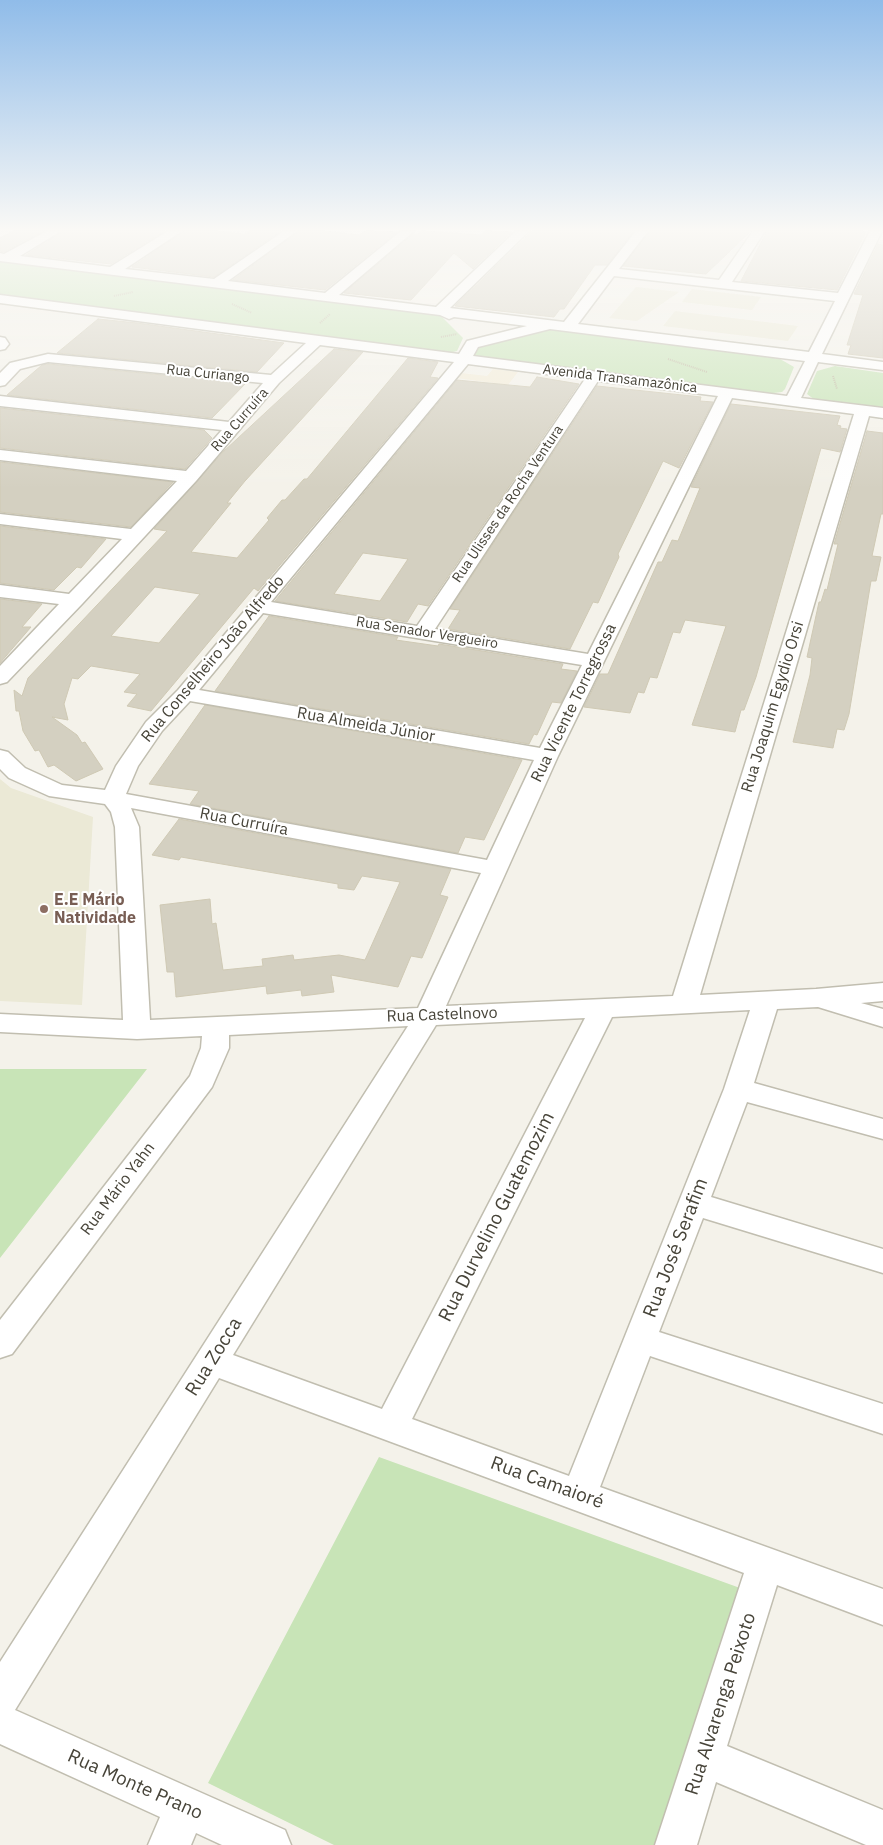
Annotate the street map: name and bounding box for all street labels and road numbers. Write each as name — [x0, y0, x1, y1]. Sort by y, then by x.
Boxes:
street label: Rua Curiango — [166, 361, 250, 387]
street label: Avenida Transamazônica — [542, 361, 698, 397]
street label: Rua Curruíra — [208, 385, 272, 455]
street label: Rua Ulisses da Rocha Ventura — [449, 422, 567, 586]
street label: Rua Conselheiro João Alfredo — [138, 572, 288, 746]
street label: Rua Senador Vergueiro — [355, 613, 499, 653]
street label: Rua Joaquim Egydio Orsi — [738, 619, 808, 795]
street label: Rua Vicente Torregrossa — [527, 621, 621, 785]
street label: Rua Almeida Júnior — [296, 703, 436, 747]
street label: Rua Curruíra — [198, 804, 290, 840]
street label: Rua Castelnovo — [386, 1003, 498, 1027]
street label: Rua Durvelino Guatemozim — [434, 1108, 560, 1326]
street label: Rua Mário Yahn — [77, 1139, 159, 1239]
street label: Rua José Serafim — [639, 1175, 713, 1321]
street label: Rua Zocca — [181, 1314, 247, 1400]
street label: Rua Camaioré — [487, 1452, 607, 1514]
street label: Rua Alvarenga Peixoto — [681, 1610, 761, 1798]
street label: Rua Monte Prano — [64, 1745, 206, 1825]

